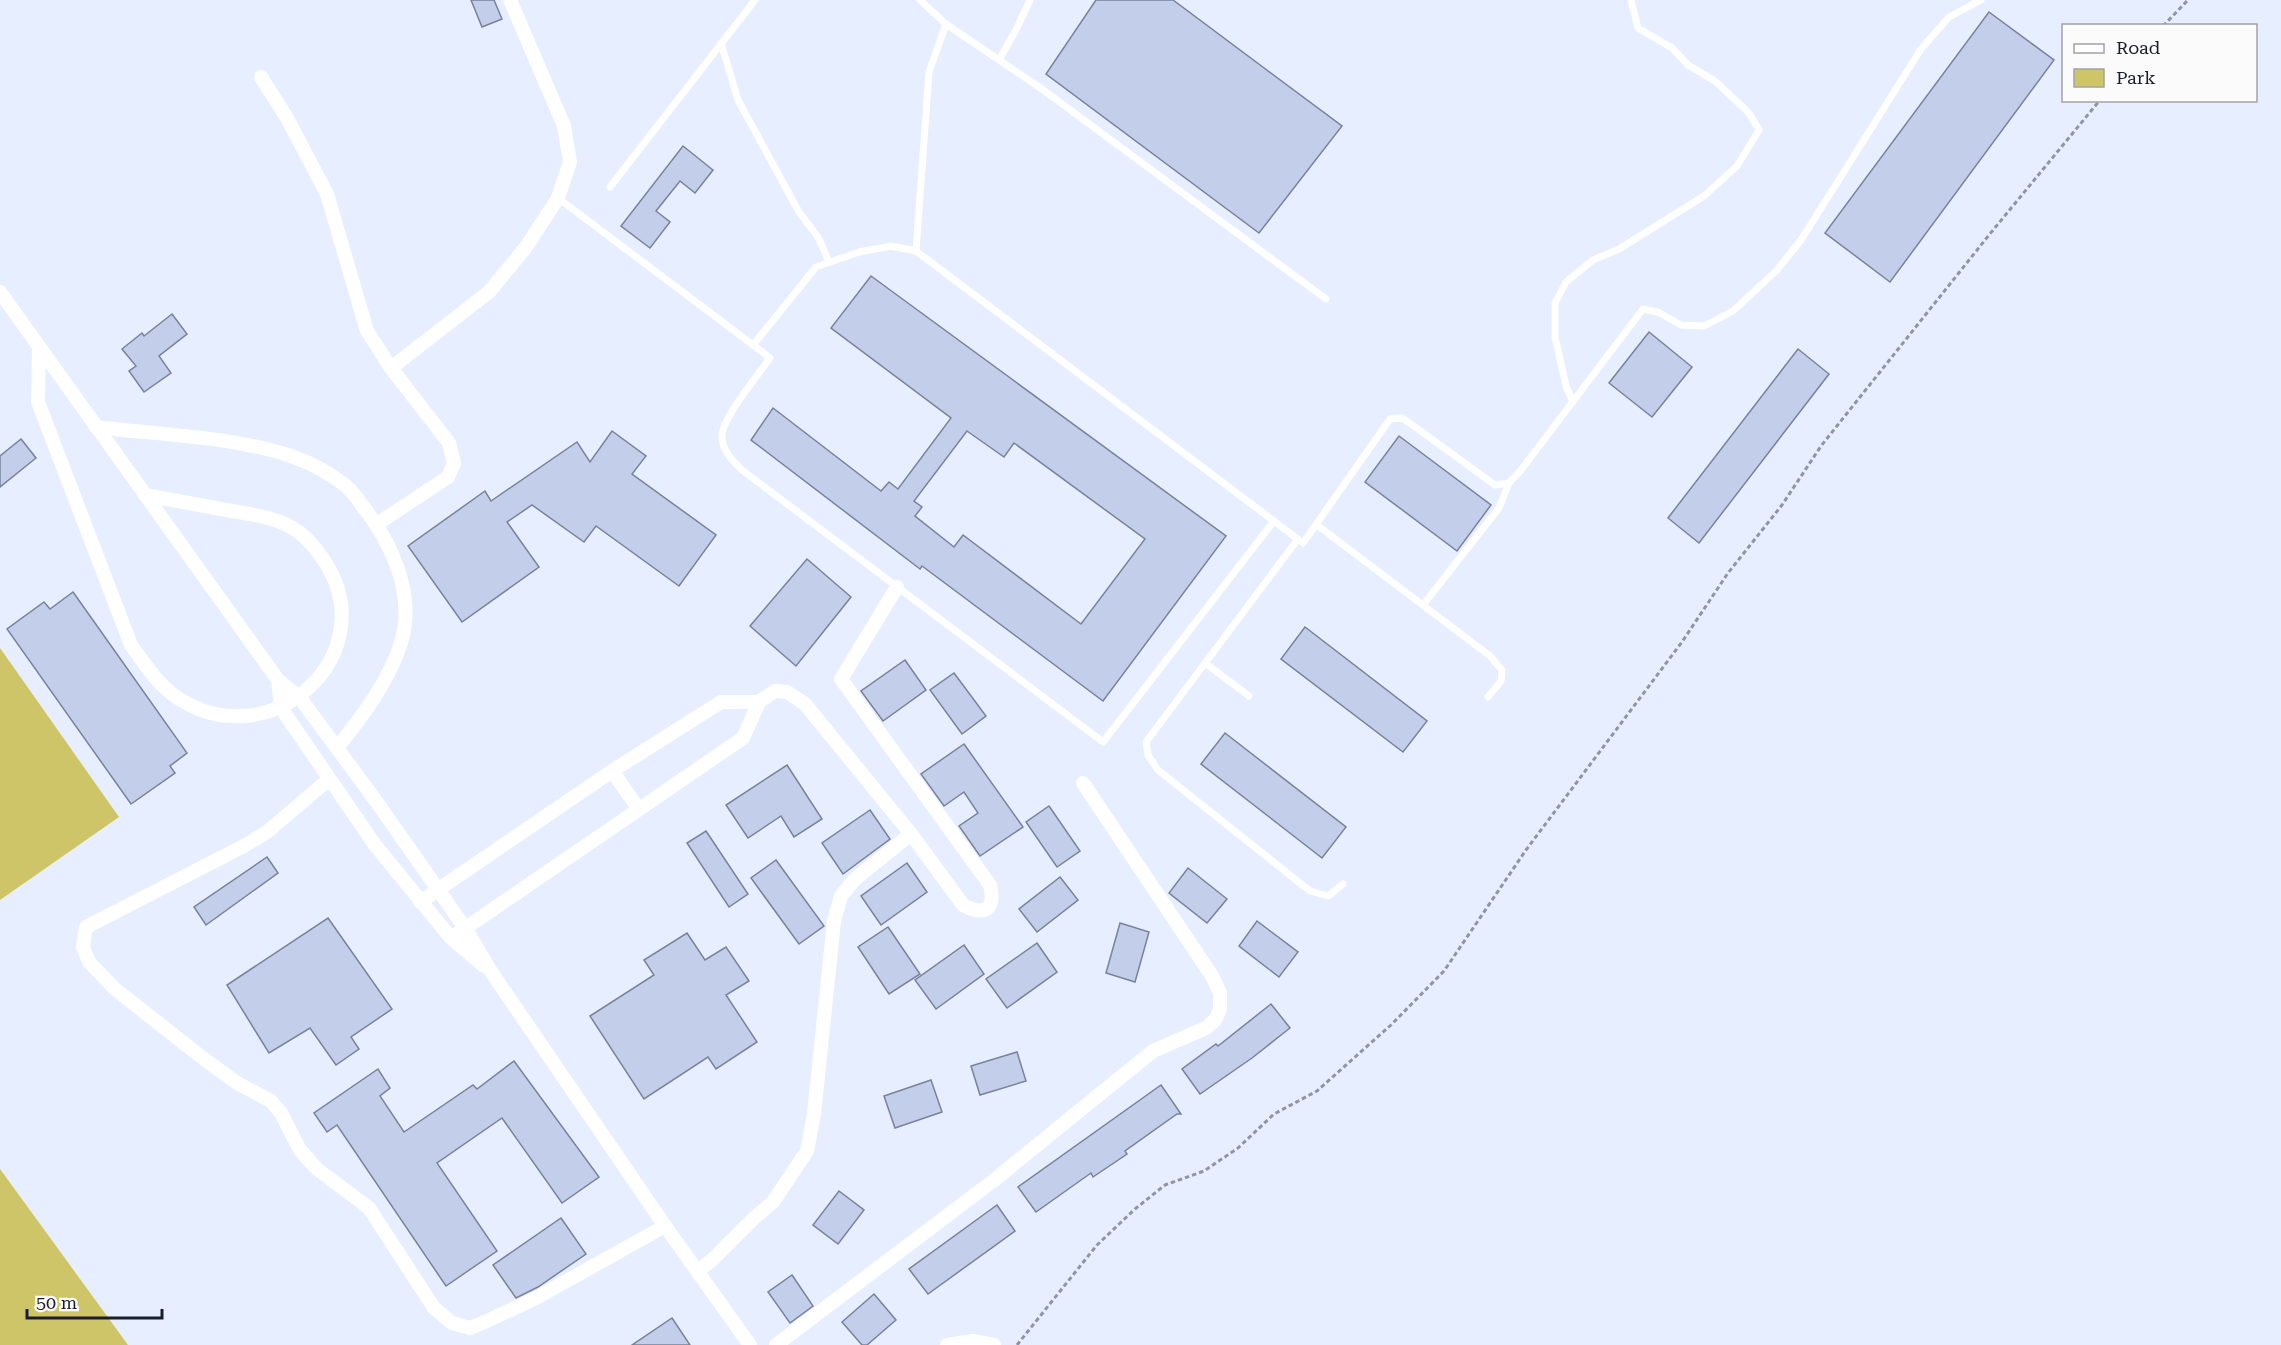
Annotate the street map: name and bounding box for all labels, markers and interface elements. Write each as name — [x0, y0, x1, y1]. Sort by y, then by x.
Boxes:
legend — [2062, 24, 2257, 102]
text: Road — [2116, 37, 2161, 58]
text: Park — [2116, 67, 2156, 88]
scale bar — [27, 1282, 162, 1320]
text: 50 m — [36, 1292, 77, 1313]

